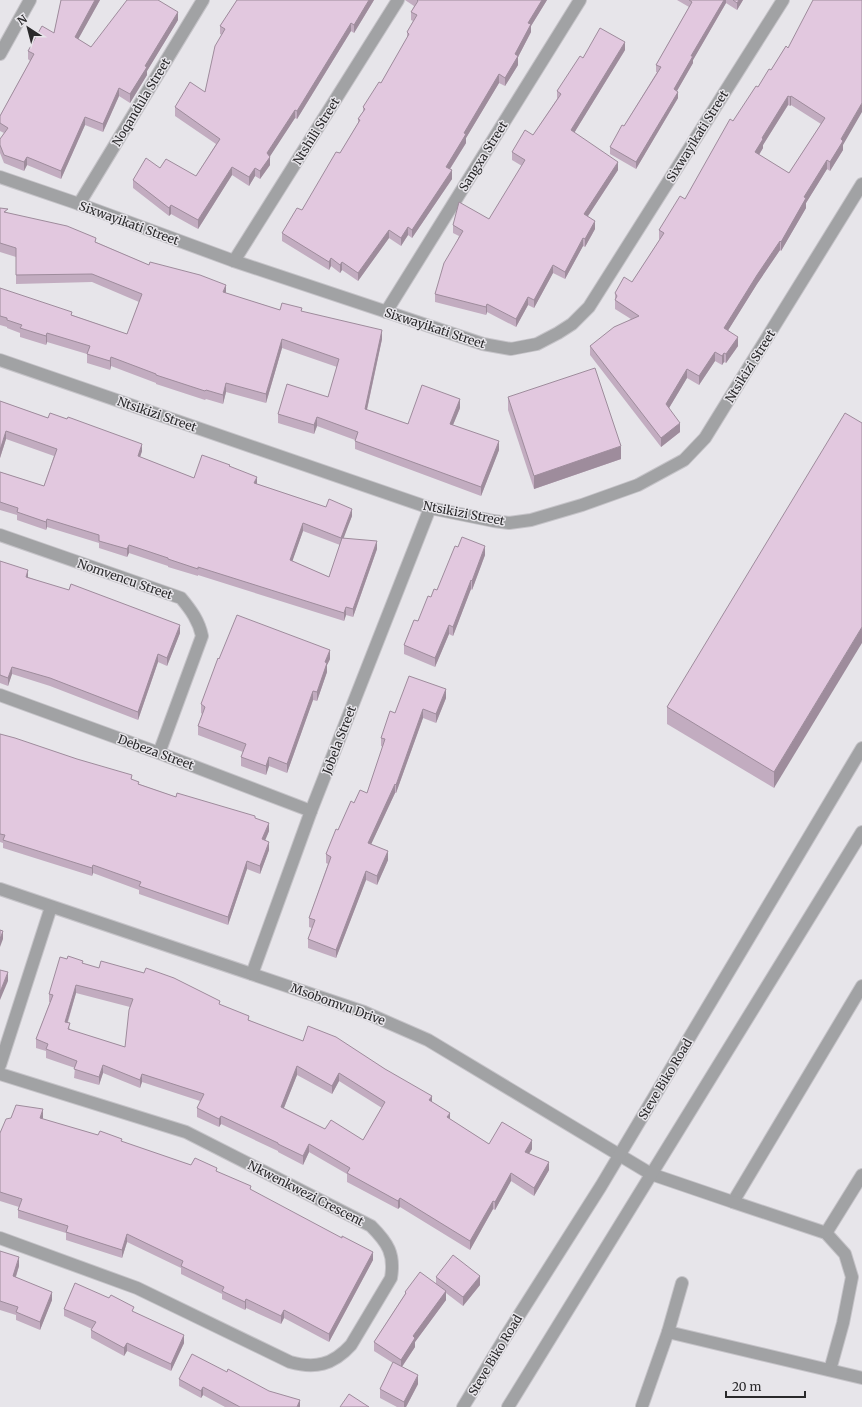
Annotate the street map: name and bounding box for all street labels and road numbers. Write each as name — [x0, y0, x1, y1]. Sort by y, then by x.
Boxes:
street label: Noqandula Street — [109, 55, 173, 149]
street label: Sixwayikati Street — [663, 87, 731, 185]
street label: Ntshili Street — [289, 94, 343, 167]
street label: Sangxa Street — [455, 118, 511, 194]
street label: Sixwayikati Street — [77, 198, 181, 248]
street label: Sixwayikati Street — [383, 305, 488, 351]
street label: Ntsikizi Street — [722, 327, 778, 405]
street label: Ntsikizi Street — [116, 393, 199, 435]
street label: Ntsikizi Street — [422, 498, 506, 528]
street label: Nomvencu Street — [76, 556, 175, 602]
street label: Jobela Street — [319, 703, 359, 777]
street label: Debeza Street — [116, 731, 196, 773]
street label: Msobomvu Drive — [289, 980, 387, 1028]
street label: Steve Biko Road — [635, 1036, 695, 1122]
street label: Nkwenkwezi Crescent — [246, 1157, 367, 1229]
street label: Steve Biko Road — [465, 1312, 525, 1398]

